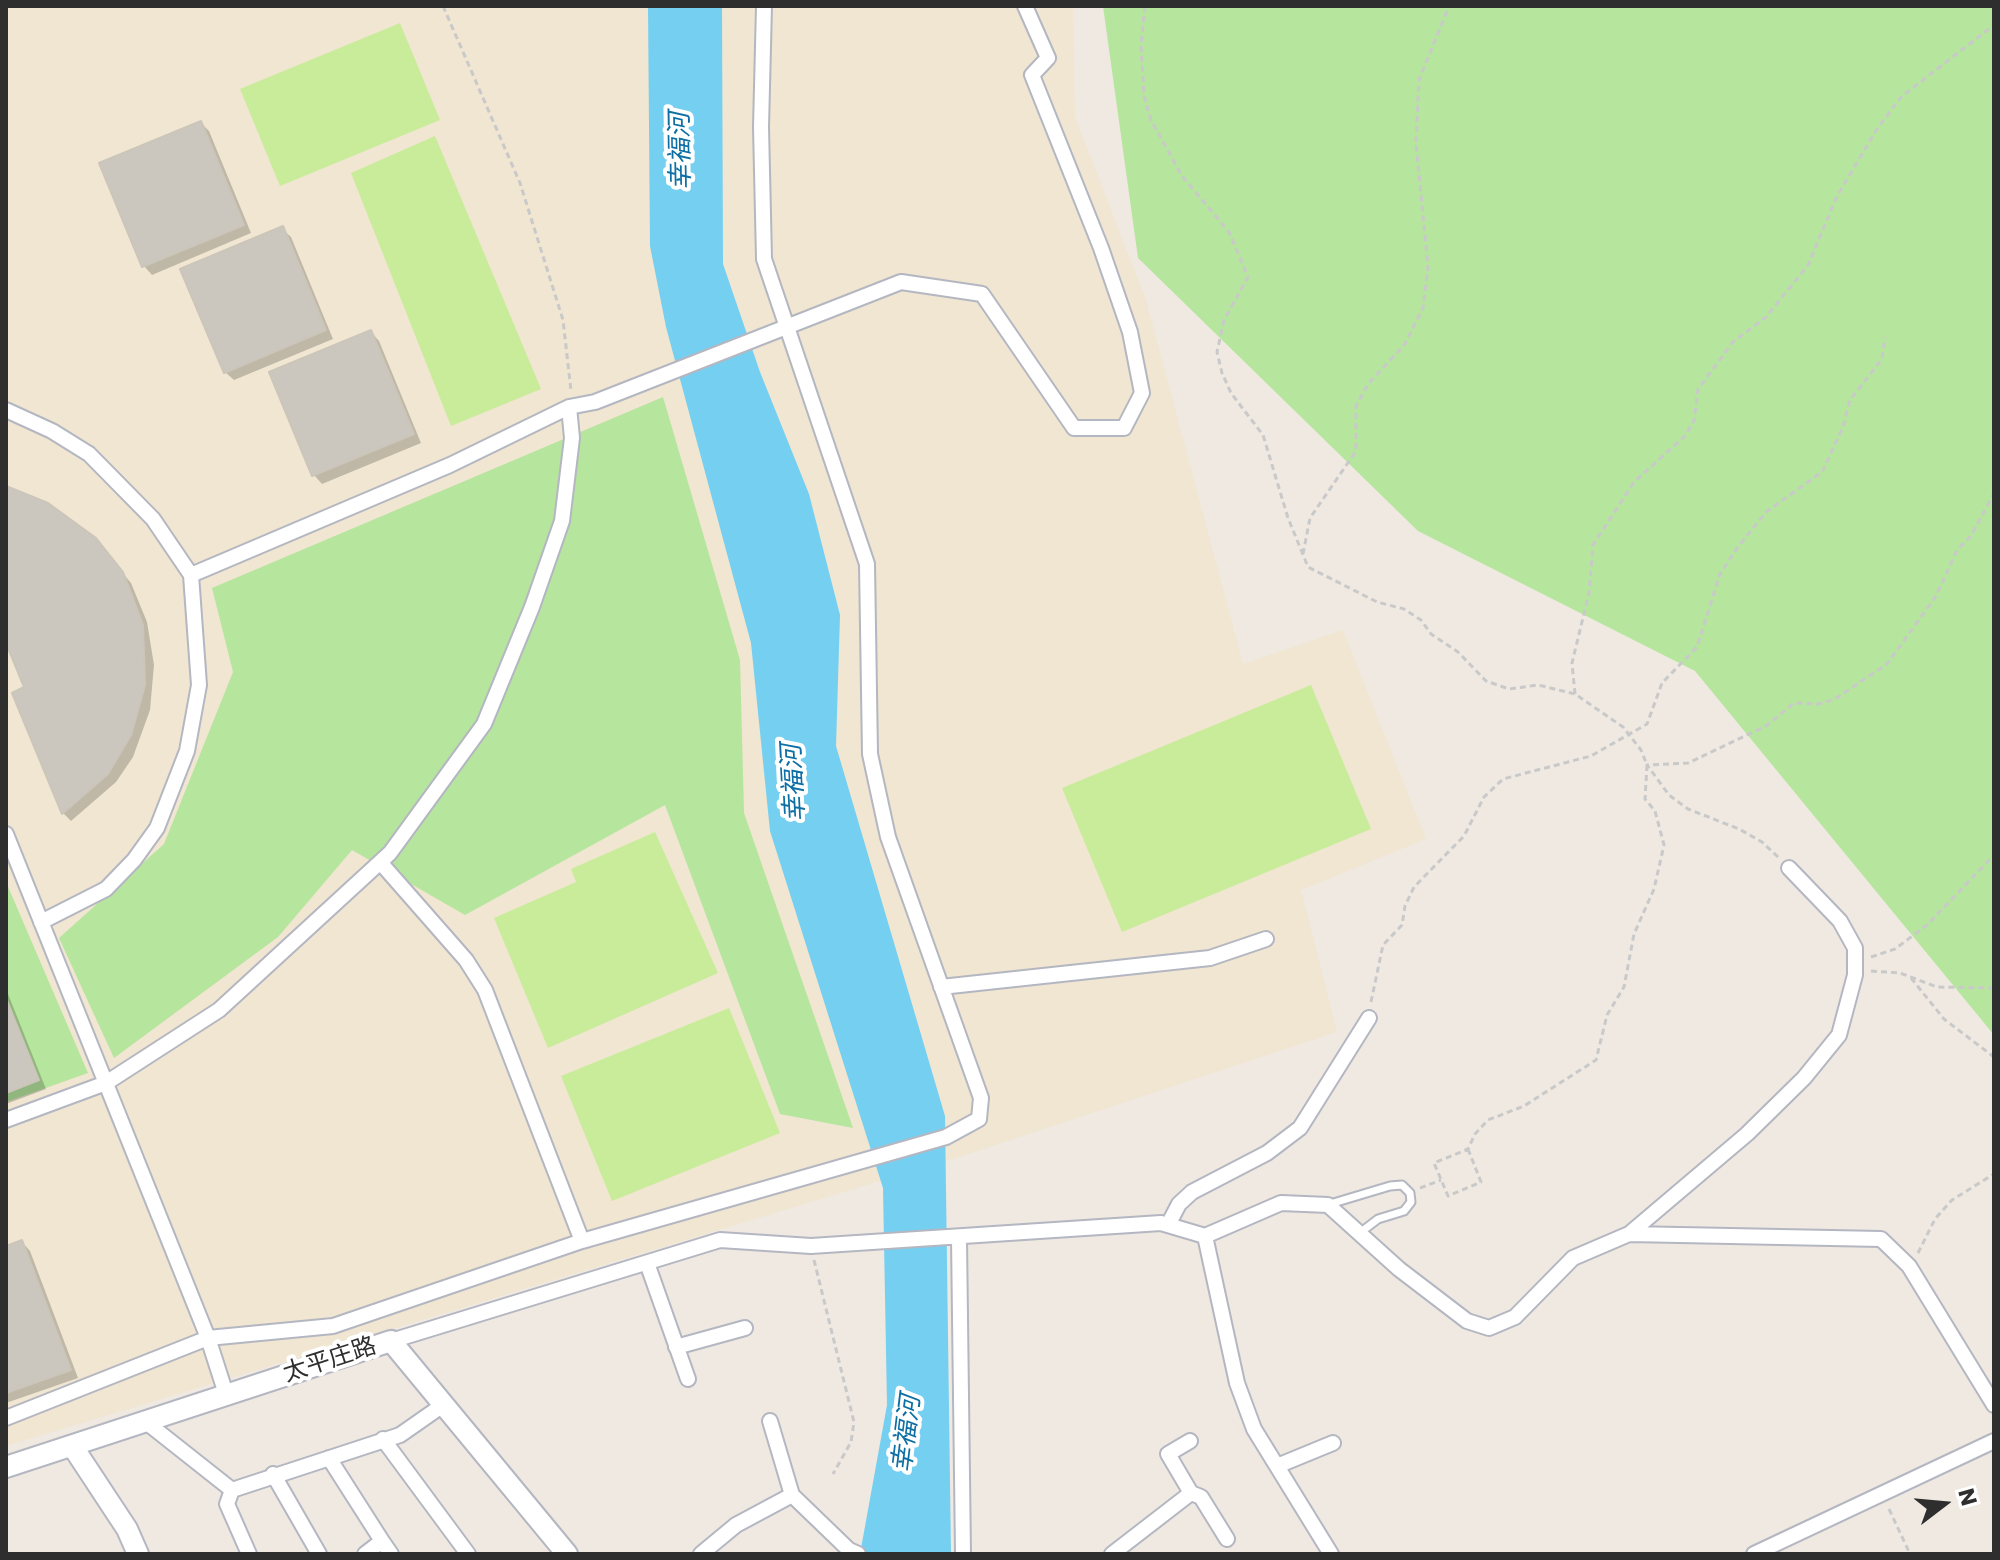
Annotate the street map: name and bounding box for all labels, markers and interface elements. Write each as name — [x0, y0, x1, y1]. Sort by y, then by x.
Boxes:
water label: 幸福河 — [666, 112, 698, 190]
water label: 幸福河 — [777, 743, 813, 823]
street label: 太平庄路 — [280, 1332, 380, 1390]
water label: 幸福河 — [888, 1393, 928, 1475]
north arrow — [1904, 1464, 1984, 1544]
text: N — [1950, 1485, 1985, 1509]

